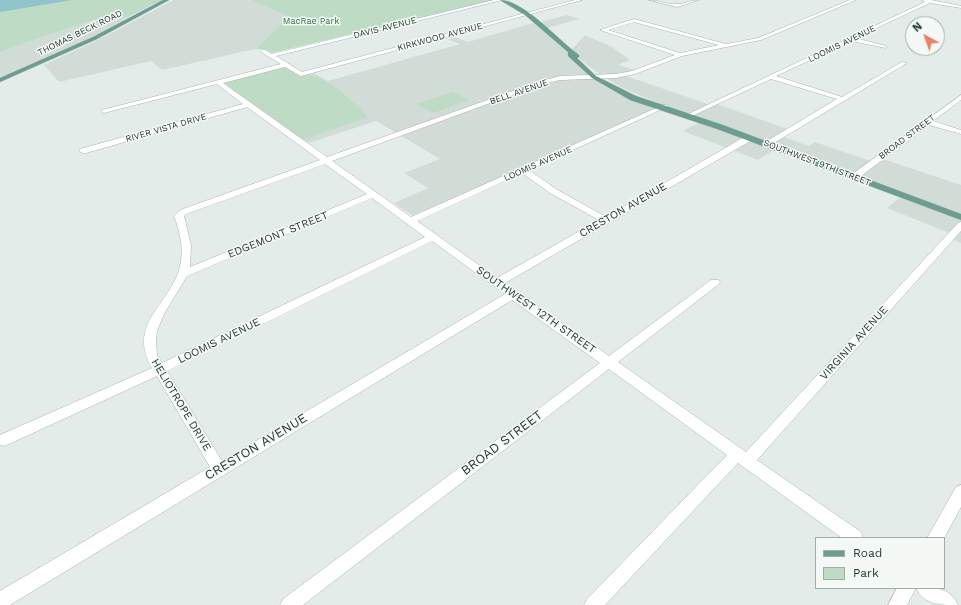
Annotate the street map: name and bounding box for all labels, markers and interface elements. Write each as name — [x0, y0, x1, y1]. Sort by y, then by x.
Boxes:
street label: THOMAS BECK ROAD — [36, 8, 124, 58]
street label: DAVIS AVENUE — [352, 15, 418, 41]
park label: MacRae Park — [283, 16, 339, 26]
north arrow — [905, 16, 945, 56]
street label: KIRKWOOD AVENUE — [396, 20, 484, 54]
text: N — [910, 20, 925, 35]
street label: LOOMIS AVENUE — [807, 23, 877, 65]
street label: BELL AVENUE — [488, 77, 550, 107]
street label: RIVER VISTA DRIVE — [124, 111, 208, 145]
street label: BROAD STREET — [877, 112, 937, 162]
street label: SOUTHWEST 9TH STREET — [762, 138, 872, 188]
street label: LOOMIS AVENUE — [502, 144, 574, 184]
street label: CRESTON AVENUE — [577, 180, 669, 240]
street label: EDGEMONT STREET — [226, 209, 330, 261]
street label: SOUTHWEST 12TH STREET — [474, 264, 598, 356]
street label: VIRGINIA AVENUE — [817, 303, 891, 383]
street label: LOOMIS AVENUE — [176, 315, 262, 367]
street label: HELIOTROPE DRIVE — [148, 357, 214, 453]
street label: BROAD STREET — [458, 407, 546, 479]
street label: CRESTON AVENUE — [202, 410, 310, 484]
legend — [815, 537, 945, 589]
text: Road — [853, 546, 882, 560]
text: Park — [853, 566, 879, 580]

